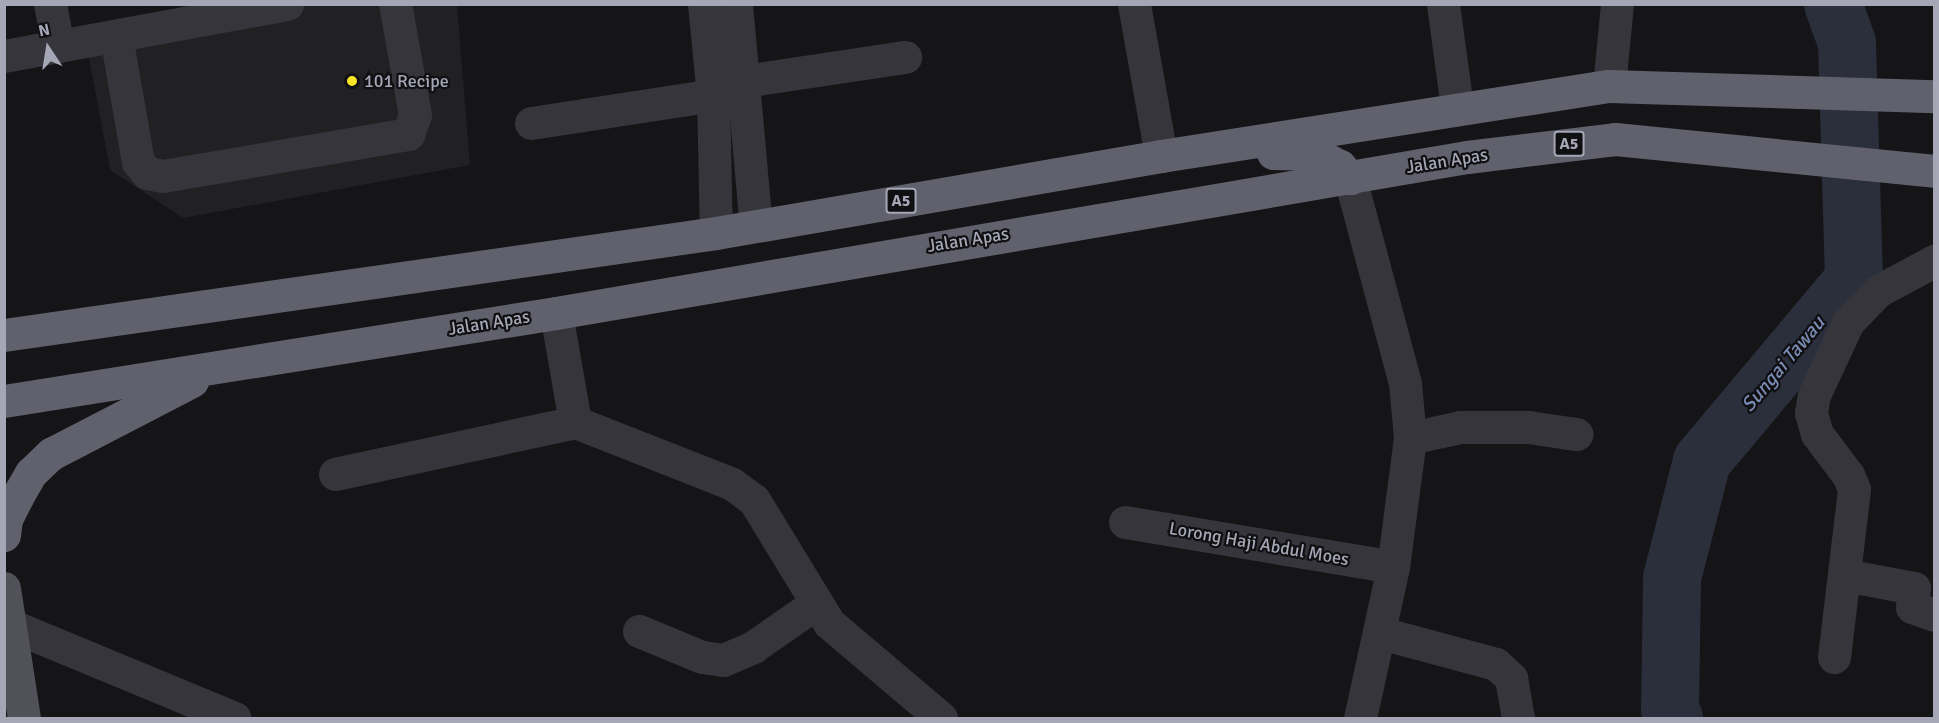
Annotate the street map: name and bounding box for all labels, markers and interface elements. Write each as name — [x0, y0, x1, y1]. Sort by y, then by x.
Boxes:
north arrow — [18, 18, 78, 78]
text: N — [37, 19, 52, 41]
place label: 101 Recipe — [364, 70, 449, 92]
marker: 101 Recipe — [345, 74, 359, 88]
road number: A5 — [1552, 131, 1586, 157]
street label: Jalan Apas — [1405, 144, 1489, 178]
road number: A5 — [884, 188, 918, 214]
street label: Jalan Apas — [926, 223, 1010, 257]
street label: Jalan Apas — [447, 306, 531, 340]
water label: Sungai Tawau — [1736, 311, 1830, 417]
street label: Lorong Haji Abdul Moes — [1167, 518, 1351, 570]

